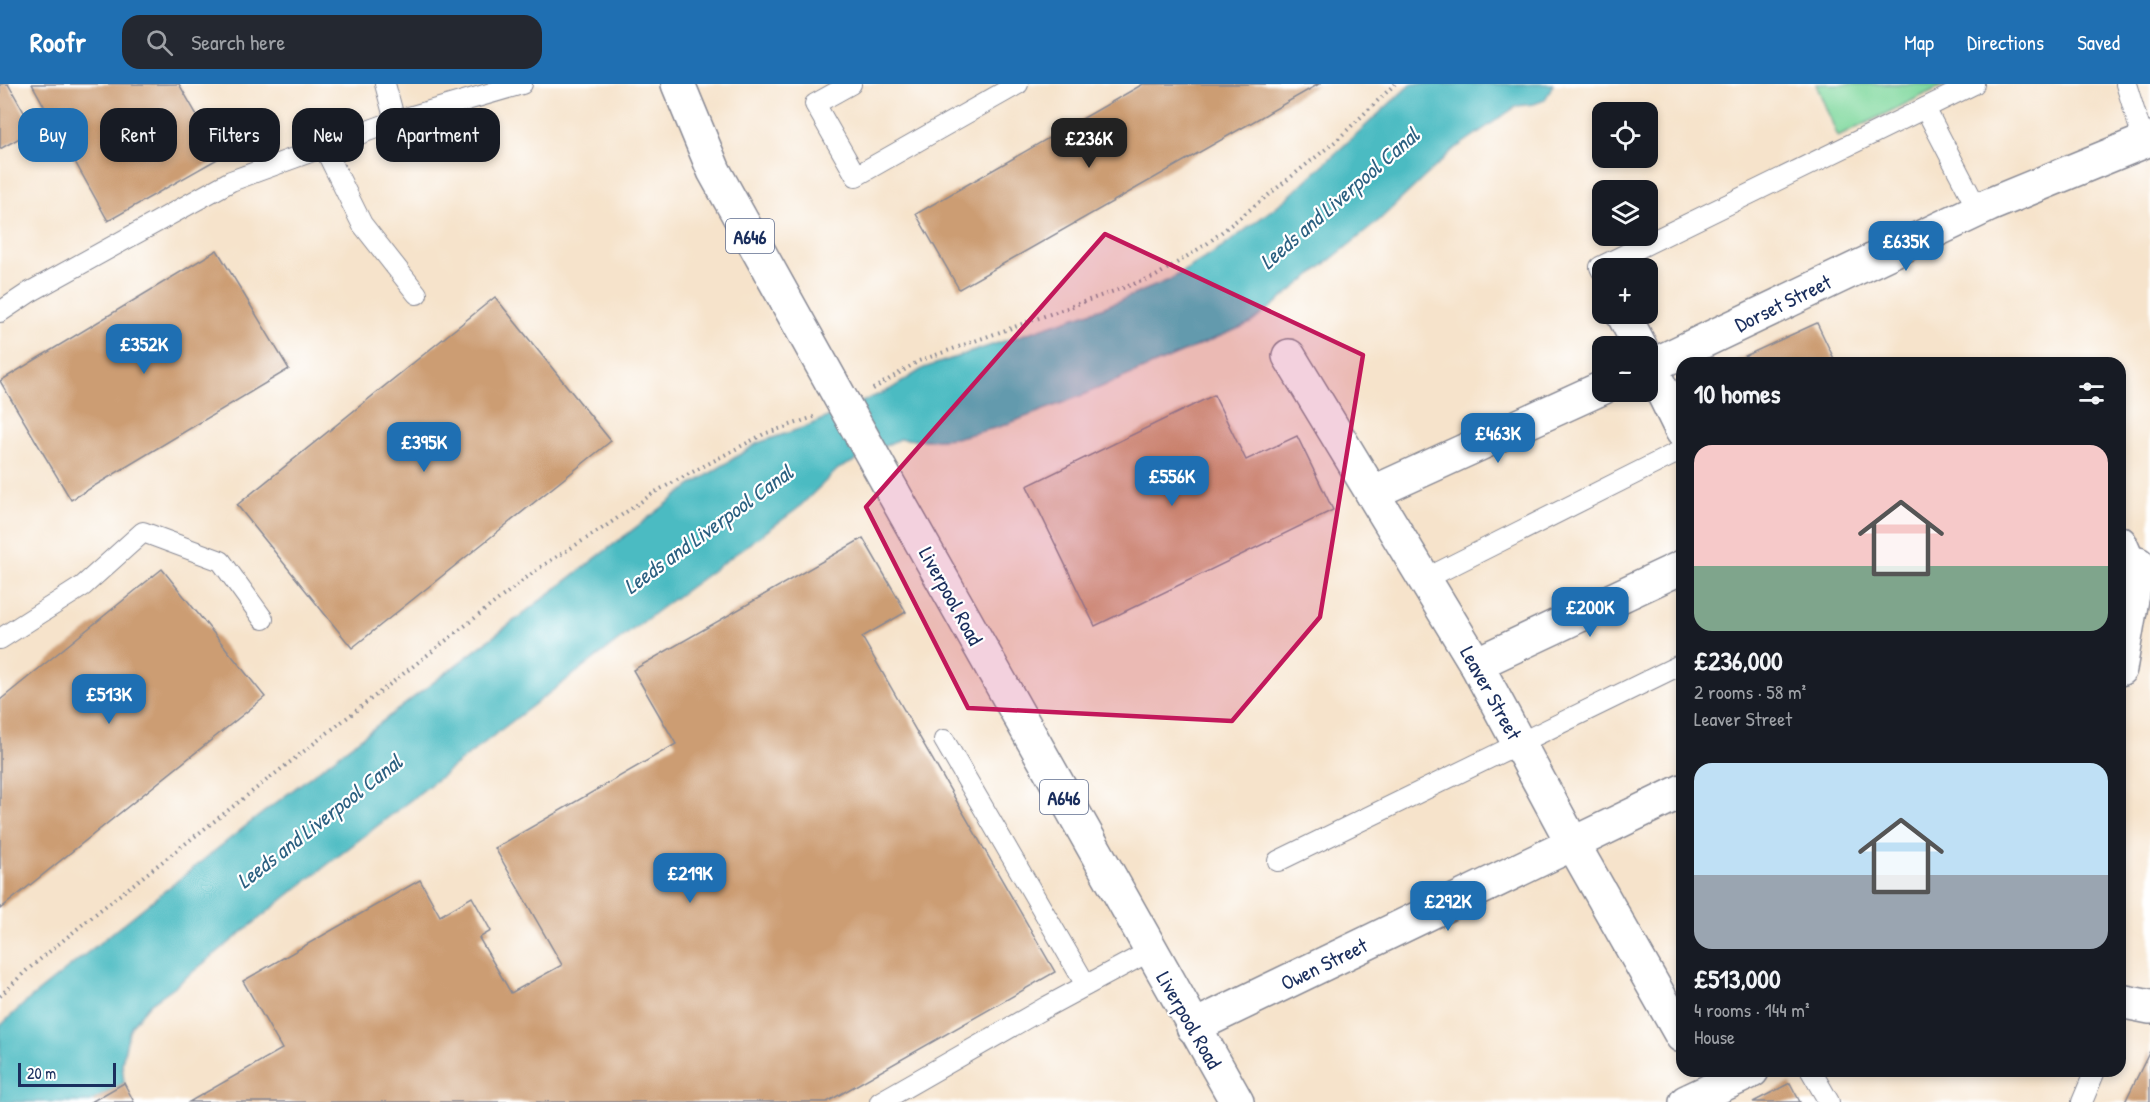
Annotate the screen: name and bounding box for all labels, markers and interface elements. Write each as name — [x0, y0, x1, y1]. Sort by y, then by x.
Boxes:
search box — [122, 15, 542, 69]
text: Roofr — [30, 23, 86, 61]
icon: search — [143, 26, 176, 59]
text: Search here — [191, 27, 285, 57]
text: Map — [1904, 28, 1934, 57]
text: Directions — [1967, 28, 2044, 57]
text: Saved — [2077, 28, 2120, 57]
map controls — [1592, 102, 1658, 402]
button: locate — [1592, 102, 1658, 168]
chip: Buy — [18, 108, 88, 162]
chip: Rent — [100, 108, 177, 162]
chip: Filters — [189, 108, 280, 162]
chip: New — [292, 108, 364, 162]
chip: Apartment — [376, 108, 500, 162]
pin: £236K — [1047, 118, 1131, 169]
water label: Leeds and Liverpool Canal — [1253, 120, 1426, 276]
text: £236K — [1065, 124, 1113, 151]
button: layers — [1592, 180, 1658, 246]
road number: A646 — [726, 219, 774, 253]
pin: £635K — [1864, 221, 1948, 272]
text: £635K — [1883, 227, 1929, 254]
button: + — [1592, 258, 1658, 324]
street label: Dorset Street — [1730, 267, 1837, 339]
pin: £352K — [102, 324, 186, 375]
text: £352K — [120, 330, 168, 357]
button: − — [1592, 336, 1658, 402]
text: 10 homes — [1694, 376, 1781, 411]
icon: filters — [2075, 377, 2108, 410]
pin: £463K — [1456, 413, 1540, 464]
text: £463K — [1475, 419, 1521, 446]
pin: £395K — [382, 422, 466, 473]
text: £395K — [401, 428, 447, 455]
pin: £556K — [1130, 456, 1214, 507]
water label: Leeds and Liverpool Canal — [617, 457, 800, 601]
text: £556K — [1149, 462, 1195, 489]
icon: home — [1847, 484, 1955, 592]
street label: Liverpool Road — [912, 542, 990, 650]
pin: £200K — [1548, 587, 1632, 638]
text: £200K — [1566, 593, 1614, 620]
street label: Leaver Street — [1453, 641, 1529, 746]
text: £236,000 — [1694, 643, 1783, 678]
pin: £513K — [67, 674, 151, 725]
text: 2 rooms · 58 m² — [1694, 678, 1806, 705]
text: £513K — [86, 680, 132, 707]
text: Leaver Street — [1694, 705, 1792, 732]
water label: Leeds and Liverpool Canal — [230, 746, 409, 895]
road number: A646 — [1040, 780, 1088, 814]
icon: home — [1847, 802, 1955, 910]
pin: £219K — [648, 853, 732, 904]
text: £219K — [667, 859, 713, 886]
pin: £292K — [1406, 881, 1490, 932]
text: £292K — [1424, 887, 1472, 914]
street label: Owen Street — [1276, 930, 1373, 997]
text: £513,000 — [1694, 961, 1781, 996]
street label: Liverpool Road — [1149, 966, 1229, 1074]
text: 4 rooms · 144 m² — [1694, 996, 1809, 1023]
text: House — [1694, 1023, 1735, 1050]
scale bar — [18, 1060, 116, 1088]
text: 20 m — [27, 1062, 56, 1084]

